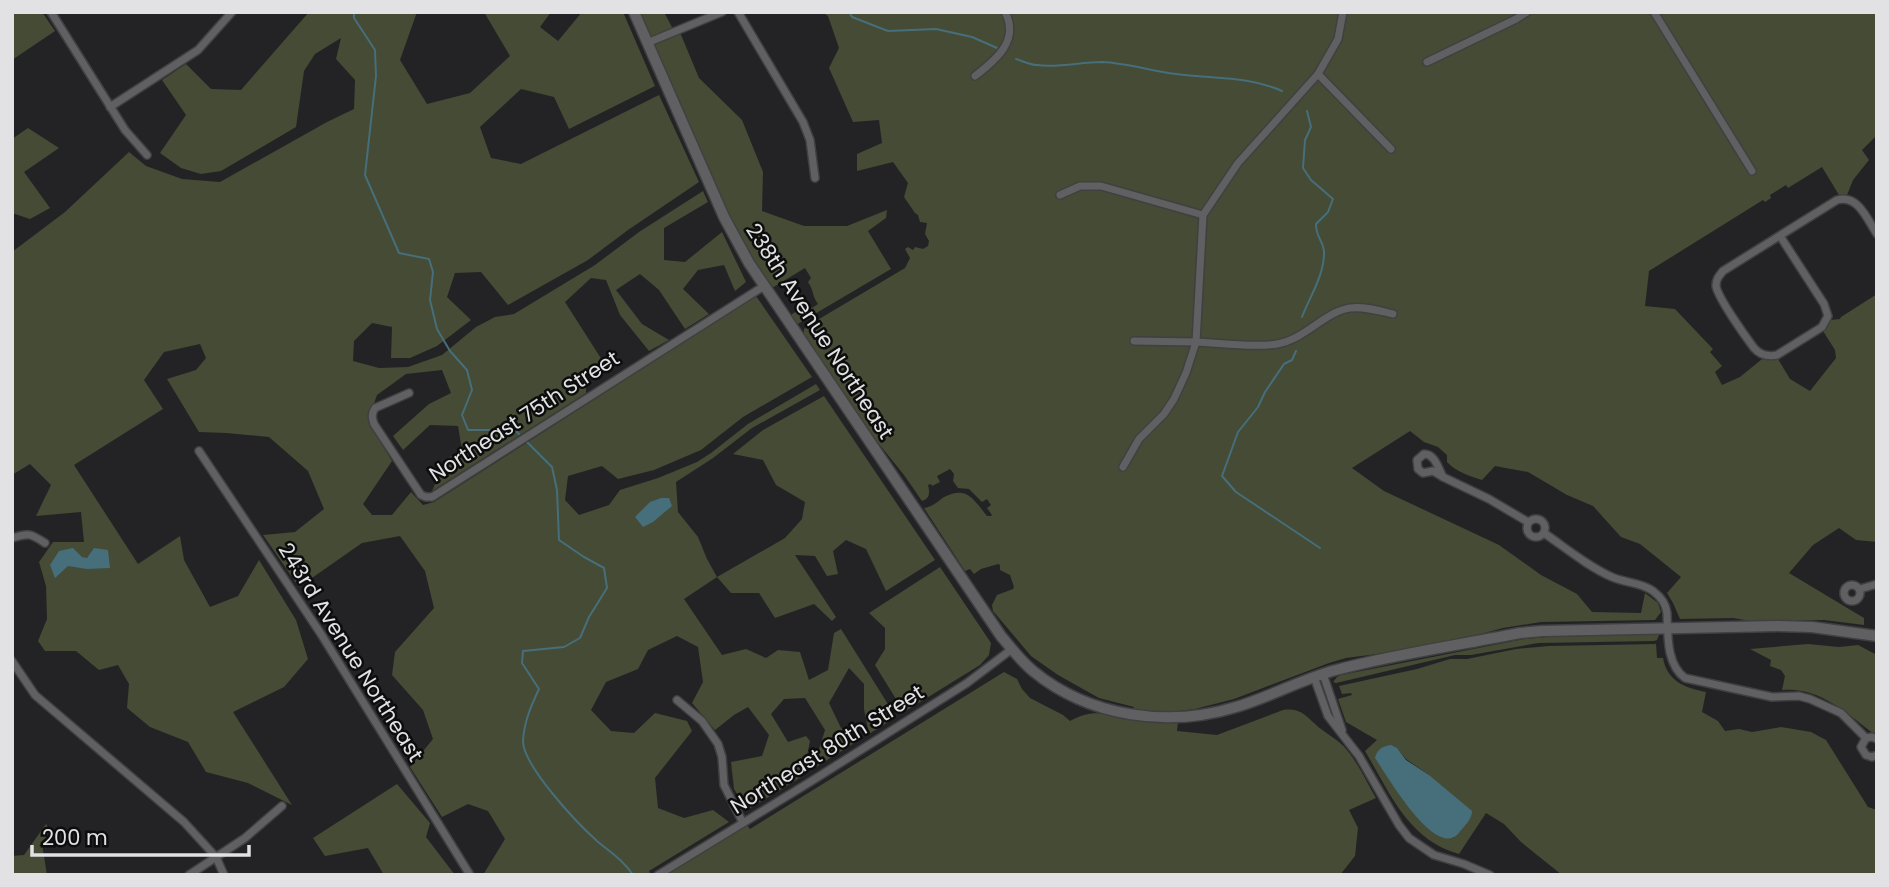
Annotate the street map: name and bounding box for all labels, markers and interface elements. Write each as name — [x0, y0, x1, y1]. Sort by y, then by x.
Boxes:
street label: 238th Avenue Northeast — [739, 218, 901, 444]
street label: Northeast 75th Street — [423, 344, 625, 488]
street label: 243rd Avenue Northeast — [272, 537, 430, 767]
street label: Northeast 80th Street — [725, 678, 929, 820]
scale bar — [32, 814, 248, 858]
text: 200 m — [42, 823, 108, 852]

